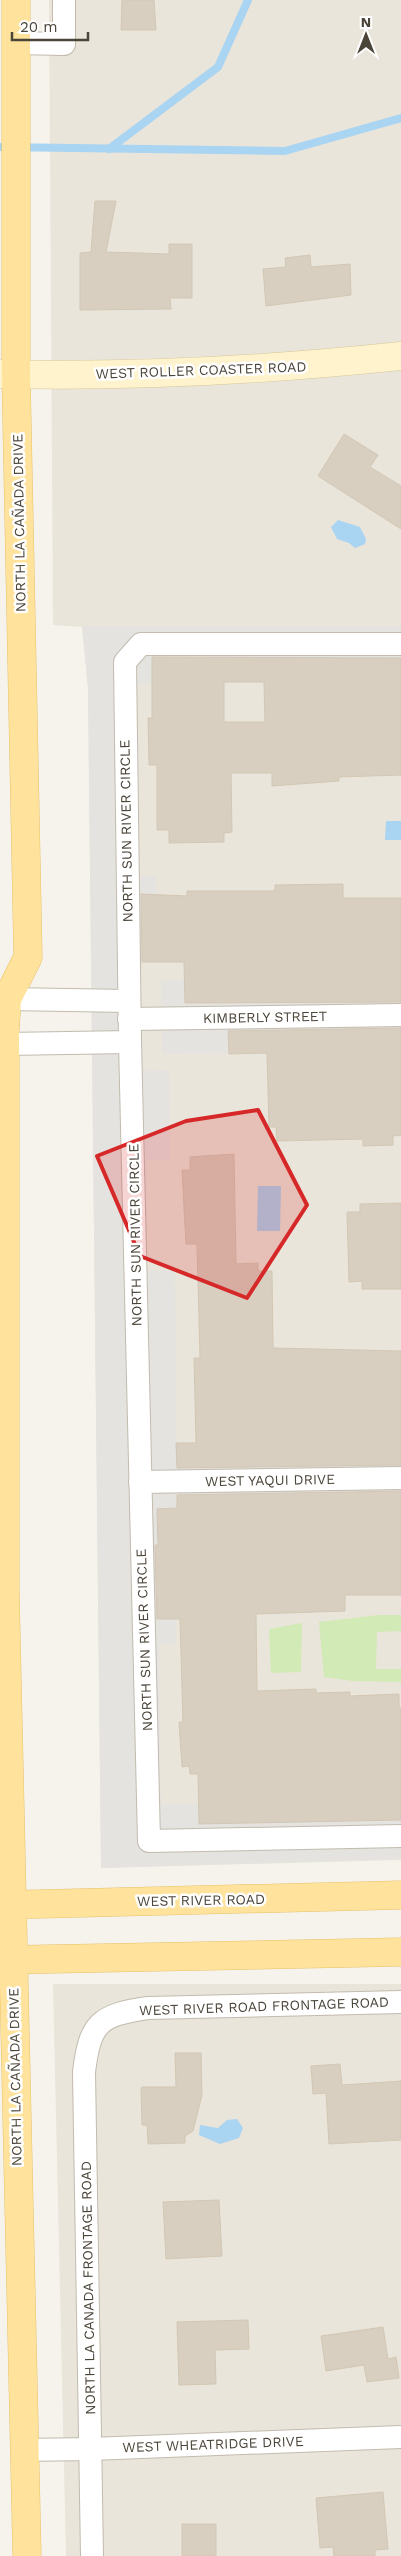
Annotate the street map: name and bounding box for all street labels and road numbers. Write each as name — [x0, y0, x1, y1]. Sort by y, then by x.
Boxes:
street label: WEST ROLLER COASTER ROAD — [95, 358, 307, 382]
street label: NORTH LA CAÑADA DRIVE — [9, 434, 29, 612]
street label: NORTH SUN RIVER CIRCLE — [116, 739, 136, 922]
street label: KIMBERLY STREET — [203, 1008, 328, 1026]
street label: NORTH SUN RIVER CIRCLE — [125, 1143, 145, 1326]
street label: WEST YAQUI DRIVE — [205, 1471, 335, 1489]
street label: NORTH SUN RIVER CIRCLE — [133, 1548, 155, 1732]
street label: WEST RIVER ROAD — [137, 1891, 265, 1909]
street label: NORTH LA CAÑADA DRIVE — [5, 1988, 25, 2166]
street label: WEST RIVER ROAD FRONTAGE ROAD — [139, 1994, 389, 2018]
street label: NORTH LA CANADA FRONTAGE ROAD — [78, 2161, 98, 2415]
street label: WEST WHEATRIDGE DRIVE — [122, 2433, 304, 2455]

